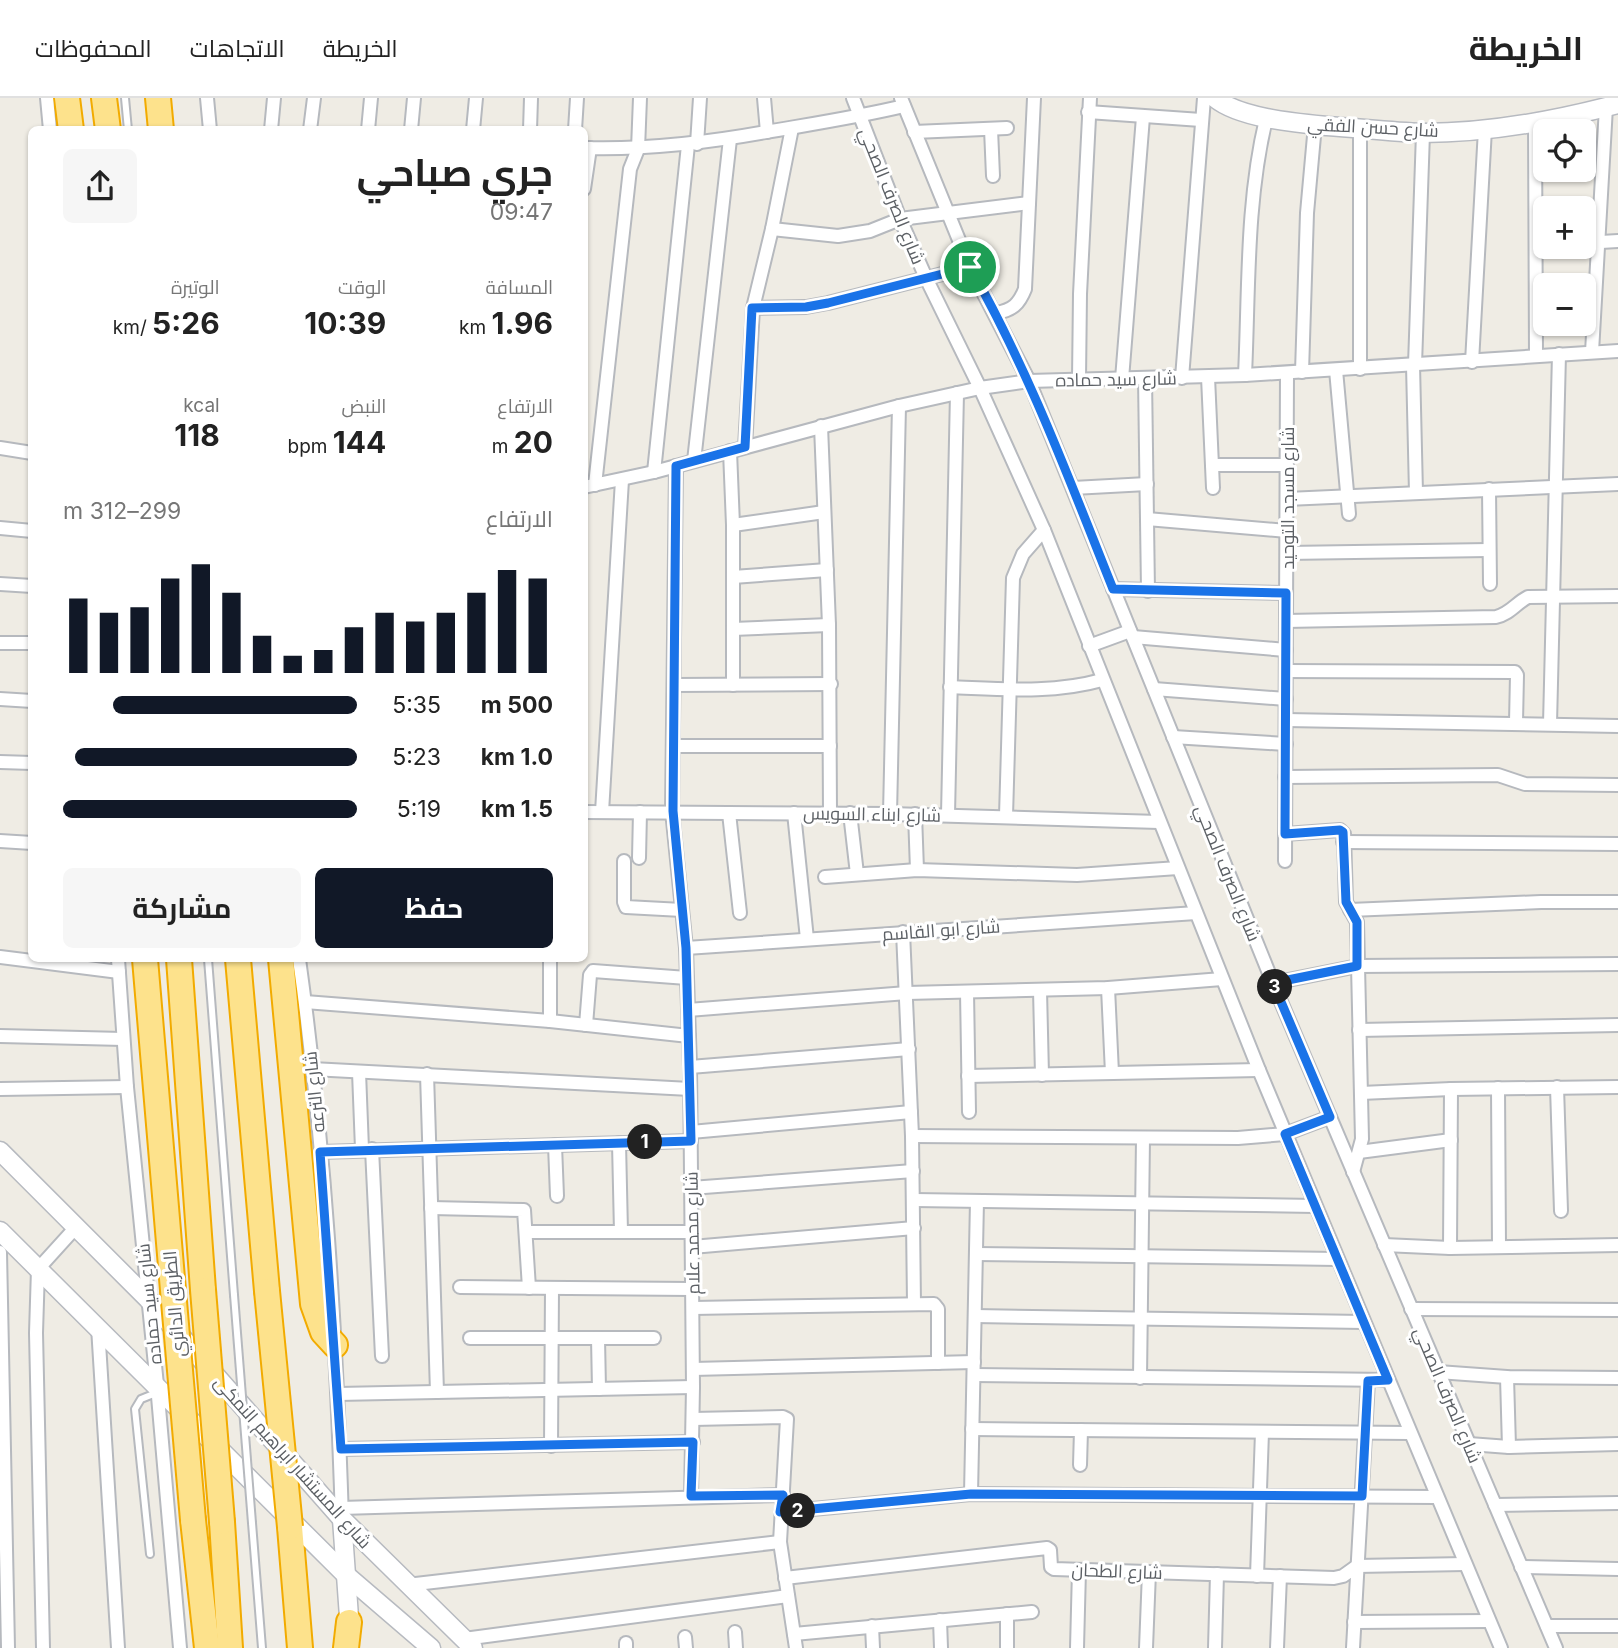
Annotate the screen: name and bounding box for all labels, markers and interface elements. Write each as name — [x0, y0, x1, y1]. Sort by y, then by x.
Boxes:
text: الخريطة — [1469, 28, 1583, 68]
text: المحفوظات — [35, 34, 152, 63]
text: الاتجاهات — [190, 34, 285, 63]
text: الخريطة — [323, 34, 398, 63]
street label: شارع حسن الفقي — [1307, 113, 1439, 145]
map controls — [1533, 119, 1596, 336]
button: locate — [1533, 119, 1596, 182]
street label: شارع الصرف الصحي — [851, 125, 929, 269]
button: share — [63, 149, 137, 223]
text: جري صباحي — [357, 149, 553, 195]
button: + — [1533, 196, 1596, 259]
text: 09:47 — [490, 198, 553, 226]
pin — [940, 237, 1000, 297]
icon: arrive — [951, 248, 989, 286]
button: − — [1533, 273, 1596, 336]
text: الوتيرة — [171, 276, 220, 299]
text: الوقت — [338, 276, 386, 299]
text: المسافة — [485, 276, 553, 299]
text: 5:26 — [152, 305, 220, 341]
text: 10:39 — [304, 305, 386, 341]
text: 1.96 — [491, 305, 553, 341]
text: /km — [113, 316, 152, 339]
text: km — [459, 316, 491, 339]
street label: شارع سيد حماده — [1055, 367, 1177, 393]
text: kcal — [183, 394, 220, 417]
text: النبض — [342, 395, 386, 418]
text: الارتفاع — [497, 395, 553, 418]
text: 118 — [174, 417, 220, 453]
text: 144 — [333, 424, 386, 460]
text: 20 — [514, 424, 553, 460]
street label: شارع مسجد التوحيد — [1277, 427, 1300, 569]
text: bpm — [288, 435, 333, 458]
text: m — [492, 435, 514, 458]
text: 299–312 m — [63, 497, 181, 525]
text: الارتفاع — [486, 505, 553, 533]
text: 5:35 — [392, 691, 441, 719]
text: 500 m — [481, 691, 553, 719]
text: 5:23 — [392, 743, 441, 771]
text: 1.0 km — [481, 743, 553, 771]
text: 5:19 — [397, 795, 441, 823]
text: 1.5 km — [481, 795, 553, 823]
street label: شارع ابناء السويس — [803, 802, 941, 828]
street label: شارع الصرف الصحي — [1187, 802, 1265, 946]
button: مشاركة — [63, 868, 301, 948]
button: حفظ — [315, 868, 553, 948]
street label: شارع ابو القاسم — [881, 915, 1001, 947]
pin: 3 — [1258, 970, 1292, 1004]
text: 3 — [1268, 975, 1281, 998]
street label: شارع الترعه — [299, 1050, 331, 1134]
pin: 1 — [628, 1124, 662, 1160]
text: 1 — [640, 1130, 649, 1153]
street label: شارع محمد علام — [680, 1171, 706, 1295]
street label: شارع سيد حماده — [132, 1242, 168, 1365]
street label: الطريق الدائري — [159, 1250, 193, 1358]
street label: شارع الصرف الصحي — [1406, 1324, 1486, 1468]
street label: شارع المستشار ابراهيم النمكى — [209, 1371, 376, 1554]
pin: 2 — [780, 1494, 816, 1528]
text: 2 — [792, 1499, 803, 1522]
street label: شارع الطحان — [1071, 1559, 1163, 1585]

